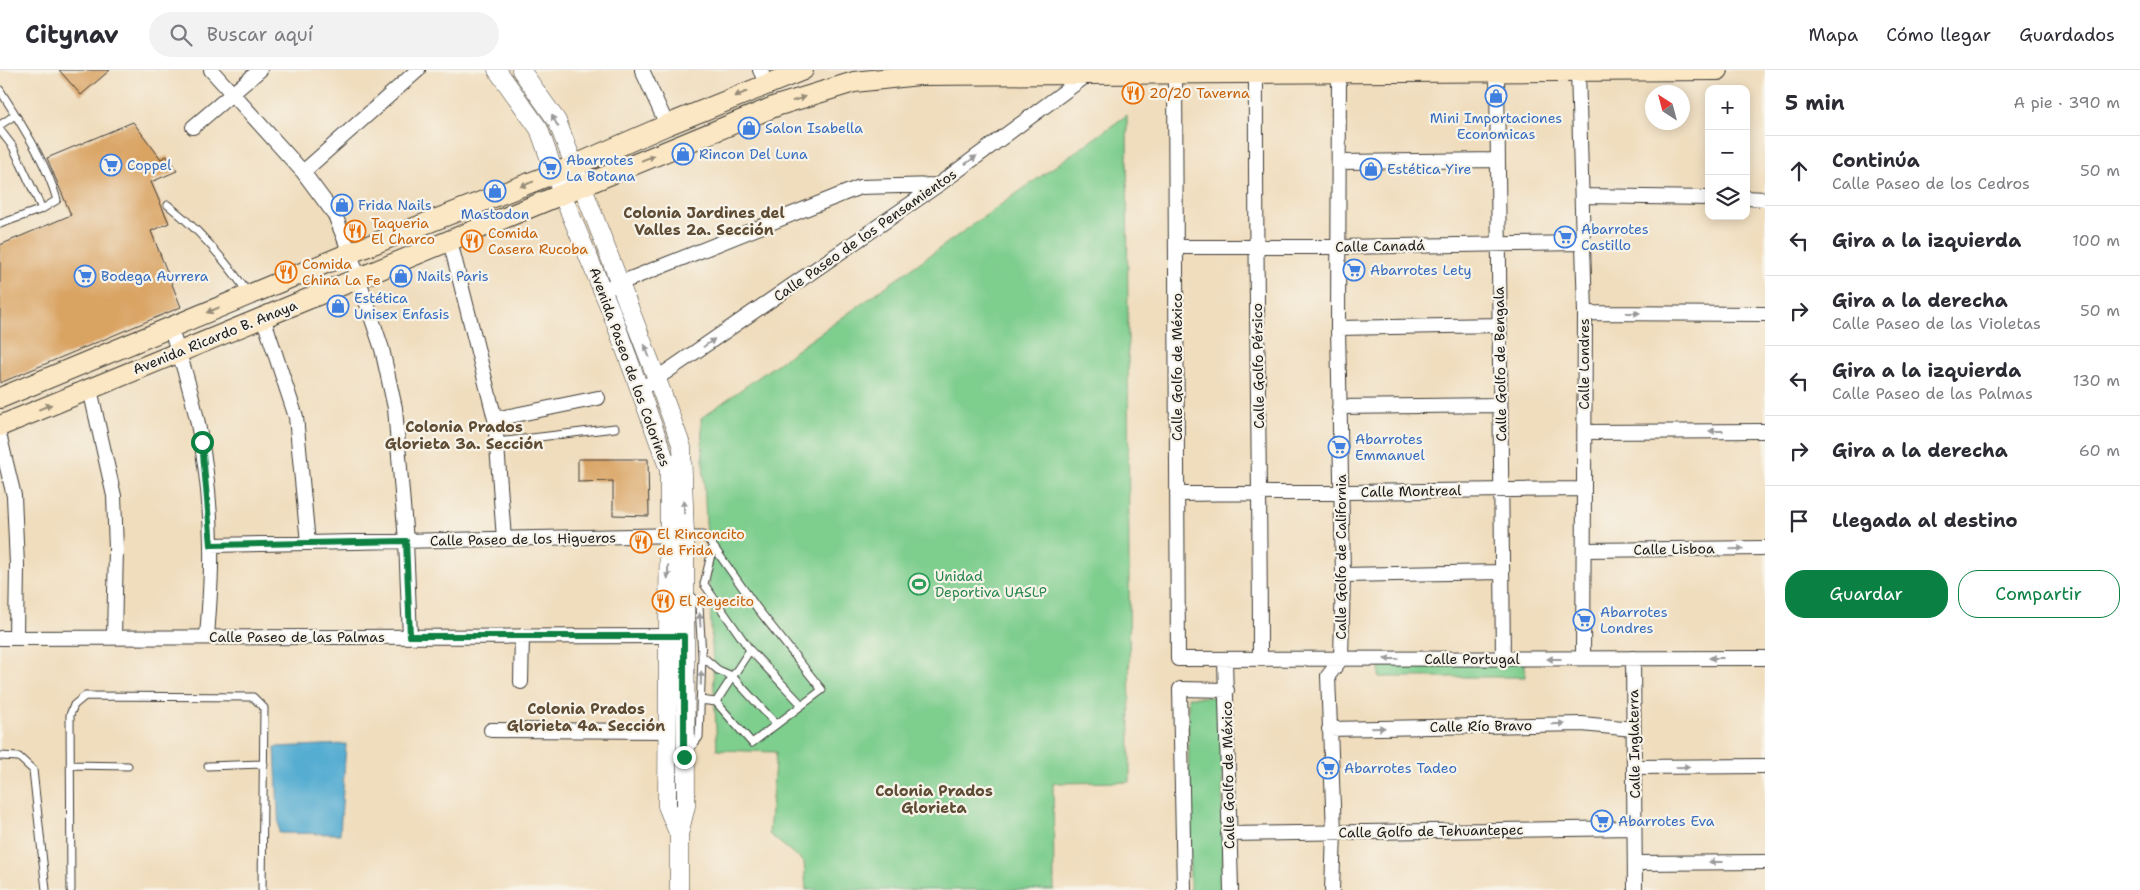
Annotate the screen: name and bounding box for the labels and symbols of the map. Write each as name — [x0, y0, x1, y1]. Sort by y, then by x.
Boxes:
restaurant icon: 20/20 Taverna — [1121, 81, 1145, 105]
place label: 20/20 Taverna — [1149, 84, 1250, 102]
shop icon: Mini Importaciones Economicas — [1484, 84, 1508, 108]
north arrow — [1645, 85, 1690, 130]
one-way arrow — [734, 91, 748, 99]
one-way arrow — [792, 94, 807, 102]
place label: Mini Importaciones Economicas — [1430, 109, 1562, 143]
one-way arrow — [551, 113, 559, 128]
shop icon: Salon Isabella — [737, 116, 761, 140]
place label: Salon Isabella — [765, 119, 863, 137]
shop icon: Rincon Del Luna — [671, 142, 695, 166]
place label: Rincon Del Luna — [699, 145, 808, 163]
place label: Abarrotes La Botana — [566, 151, 636, 185]
supermarket icon: Coppel — [99, 153, 123, 177]
one-way arrow — [641, 154, 655, 162]
one-way arrow — [964, 155, 978, 165]
place label: Coppel — [127, 156, 172, 174]
supermarket icon: Abarrotes La Botana — [538, 156, 562, 180]
shop icon: Estética Yire — [1359, 157, 1383, 181]
place label: Estética Yire — [1387, 160, 1471, 178]
street label: Calle Paseo de los Pensamientos — [770, 165, 960, 305]
shop icon: Mastodon — [483, 179, 507, 203]
one-way arrow — [519, 181, 534, 188]
shop icon: Frida Nails — [330, 193, 354, 217]
place label: Frida Nails — [358, 196, 432, 214]
district label: Colonia Jardines del Valles 2a. Sección — [623, 203, 785, 240]
place label: Mastodon — [461, 205, 530, 223]
place label: Taqueria El Charco — [371, 214, 435, 248]
restaurant icon: Taqueria El Charco — [343, 219, 367, 243]
place label: Abarrotes Castillo — [1581, 220, 1649, 254]
place label: Comida Casera Rucoba — [488, 224, 588, 258]
supermarket icon: Abarrotes Castillo — [1553, 225, 1577, 249]
restaurant icon: Comida Casera Rucoba — [460, 229, 484, 253]
street label: Calle Canadá — [1335, 236, 1425, 256]
place label: Comida China La Fe — [302, 255, 381, 289]
supermarket icon: Abarrotes Lety — [1342, 258, 1366, 282]
restaurant icon: Comida China La Fe — [274, 260, 298, 284]
place label: Abarrotes Lety — [1370, 261, 1472, 279]
supermarket icon: Bodega Aurrera — [73, 264, 97, 288]
shop icon: Nails Paris — [389, 264, 413, 288]
street label: Avenida Paseo de los Colorines — [585, 265, 675, 469]
place label: Bodega Aurrera — [101, 267, 209, 285]
place label: Nails Paris — [417, 267, 489, 285]
street label: Calle Golfo de Bengala — [1490, 286, 1510, 442]
place label: Estética Unisex Enfasis — [354, 289, 449, 323]
street label: Calle Golfo de México — [1168, 293, 1186, 441]
shop icon: Estética Unisex Enfasis — [326, 294, 350, 318]
street label: Avenida Ricardo B. Anaya — [130, 296, 300, 378]
street label: Calle Golfo Pérsico — [1248, 303, 1268, 429]
one-way arrow — [206, 306, 220, 314]
one-way arrow — [1626, 309, 1642, 317]
street label: Calle Londres — [1575, 318, 1593, 410]
one-way arrow — [702, 338, 716, 348]
one-way arrow — [642, 344, 650, 358]
one-way arrow — [38, 403, 52, 411]
district label: Colonia Prados Glorieta 3a. Sección — [385, 417, 543, 454]
one-way arrow — [1708, 427, 1724, 435]
place label: Abarrotes Emmanuel — [1355, 430, 1425, 464]
route start — [191, 431, 214, 454]
supermarket icon: Abarrotes Emmanuel — [1327, 435, 1351, 459]
street label: Calle Golfo de California — [1332, 474, 1350, 640]
street label: Calle Montreal — [1360, 481, 1462, 501]
one-way arrow — [679, 499, 687, 515]
place label: El Rinconcito de Frida — [657, 525, 745, 559]
street label: Calle Paseo de los Higueros — [430, 528, 616, 550]
restaurant icon: El Rinconcito de Frida — [629, 530, 653, 554]
street label: Calle Lisboa — [1633, 539, 1715, 559]
one-way arrow — [1730, 545, 1746, 553]
one-way arrow — [664, 564, 672, 580]
place label: Unidad Deportiva UASLP — [935, 567, 1047, 601]
sports icon: Unidad Deportiva UASLP — [907, 572, 931, 596]
restaurant icon: El Reyecito — [651, 589, 675, 613]
place label: El Reyecito — [679, 592, 754, 610]
place label: Abarrotes Londres — [1600, 603, 1668, 637]
supermarket icon: Abarrotes Londres — [1572, 608, 1596, 632]
one-way arrow — [695, 611, 703, 627]
street label: Calle Paseo de las Palmas — [209, 628, 385, 646]
street label: Calle Portugal — [1424, 650, 1521, 668]
one-way arrow — [1708, 654, 1724, 662]
one-way arrow — [1383, 655, 1399, 663]
one-way arrow — [1546, 655, 1562, 663]
one-way arrow — [698, 670, 706, 686]
street label: Calle Inglaterra — [1624, 689, 1644, 799]
district label: Colonia Prados Glorieta 4a. Sección — [507, 699, 665, 736]
street label: Calle Golfo de México — [1218, 701, 1238, 849]
street label: Calle Río Bravo — [1430, 716, 1532, 736]
one-way arrow — [1550, 720, 1566, 728]
one-way arrow — [1370, 724, 1386, 732]
route end — [673, 746, 696, 769]
supermarket icon: Abarrotes Tadeo — [1316, 756, 1340, 780]
place label: Abarrotes Tadeo — [1344, 759, 1457, 777]
one-way arrow — [1675, 762, 1691, 770]
district label: Colonia Prados Glorieta — [875, 781, 993, 818]
supermarket icon: Abarrotes Eva — [1590, 809, 1614, 833]
place label: Abarrotes Eva — [1618, 812, 1715, 830]
street label: Calle Golfo de Tehuantepec — [1338, 820, 1524, 842]
one-way arrow — [1708, 858, 1724, 866]

